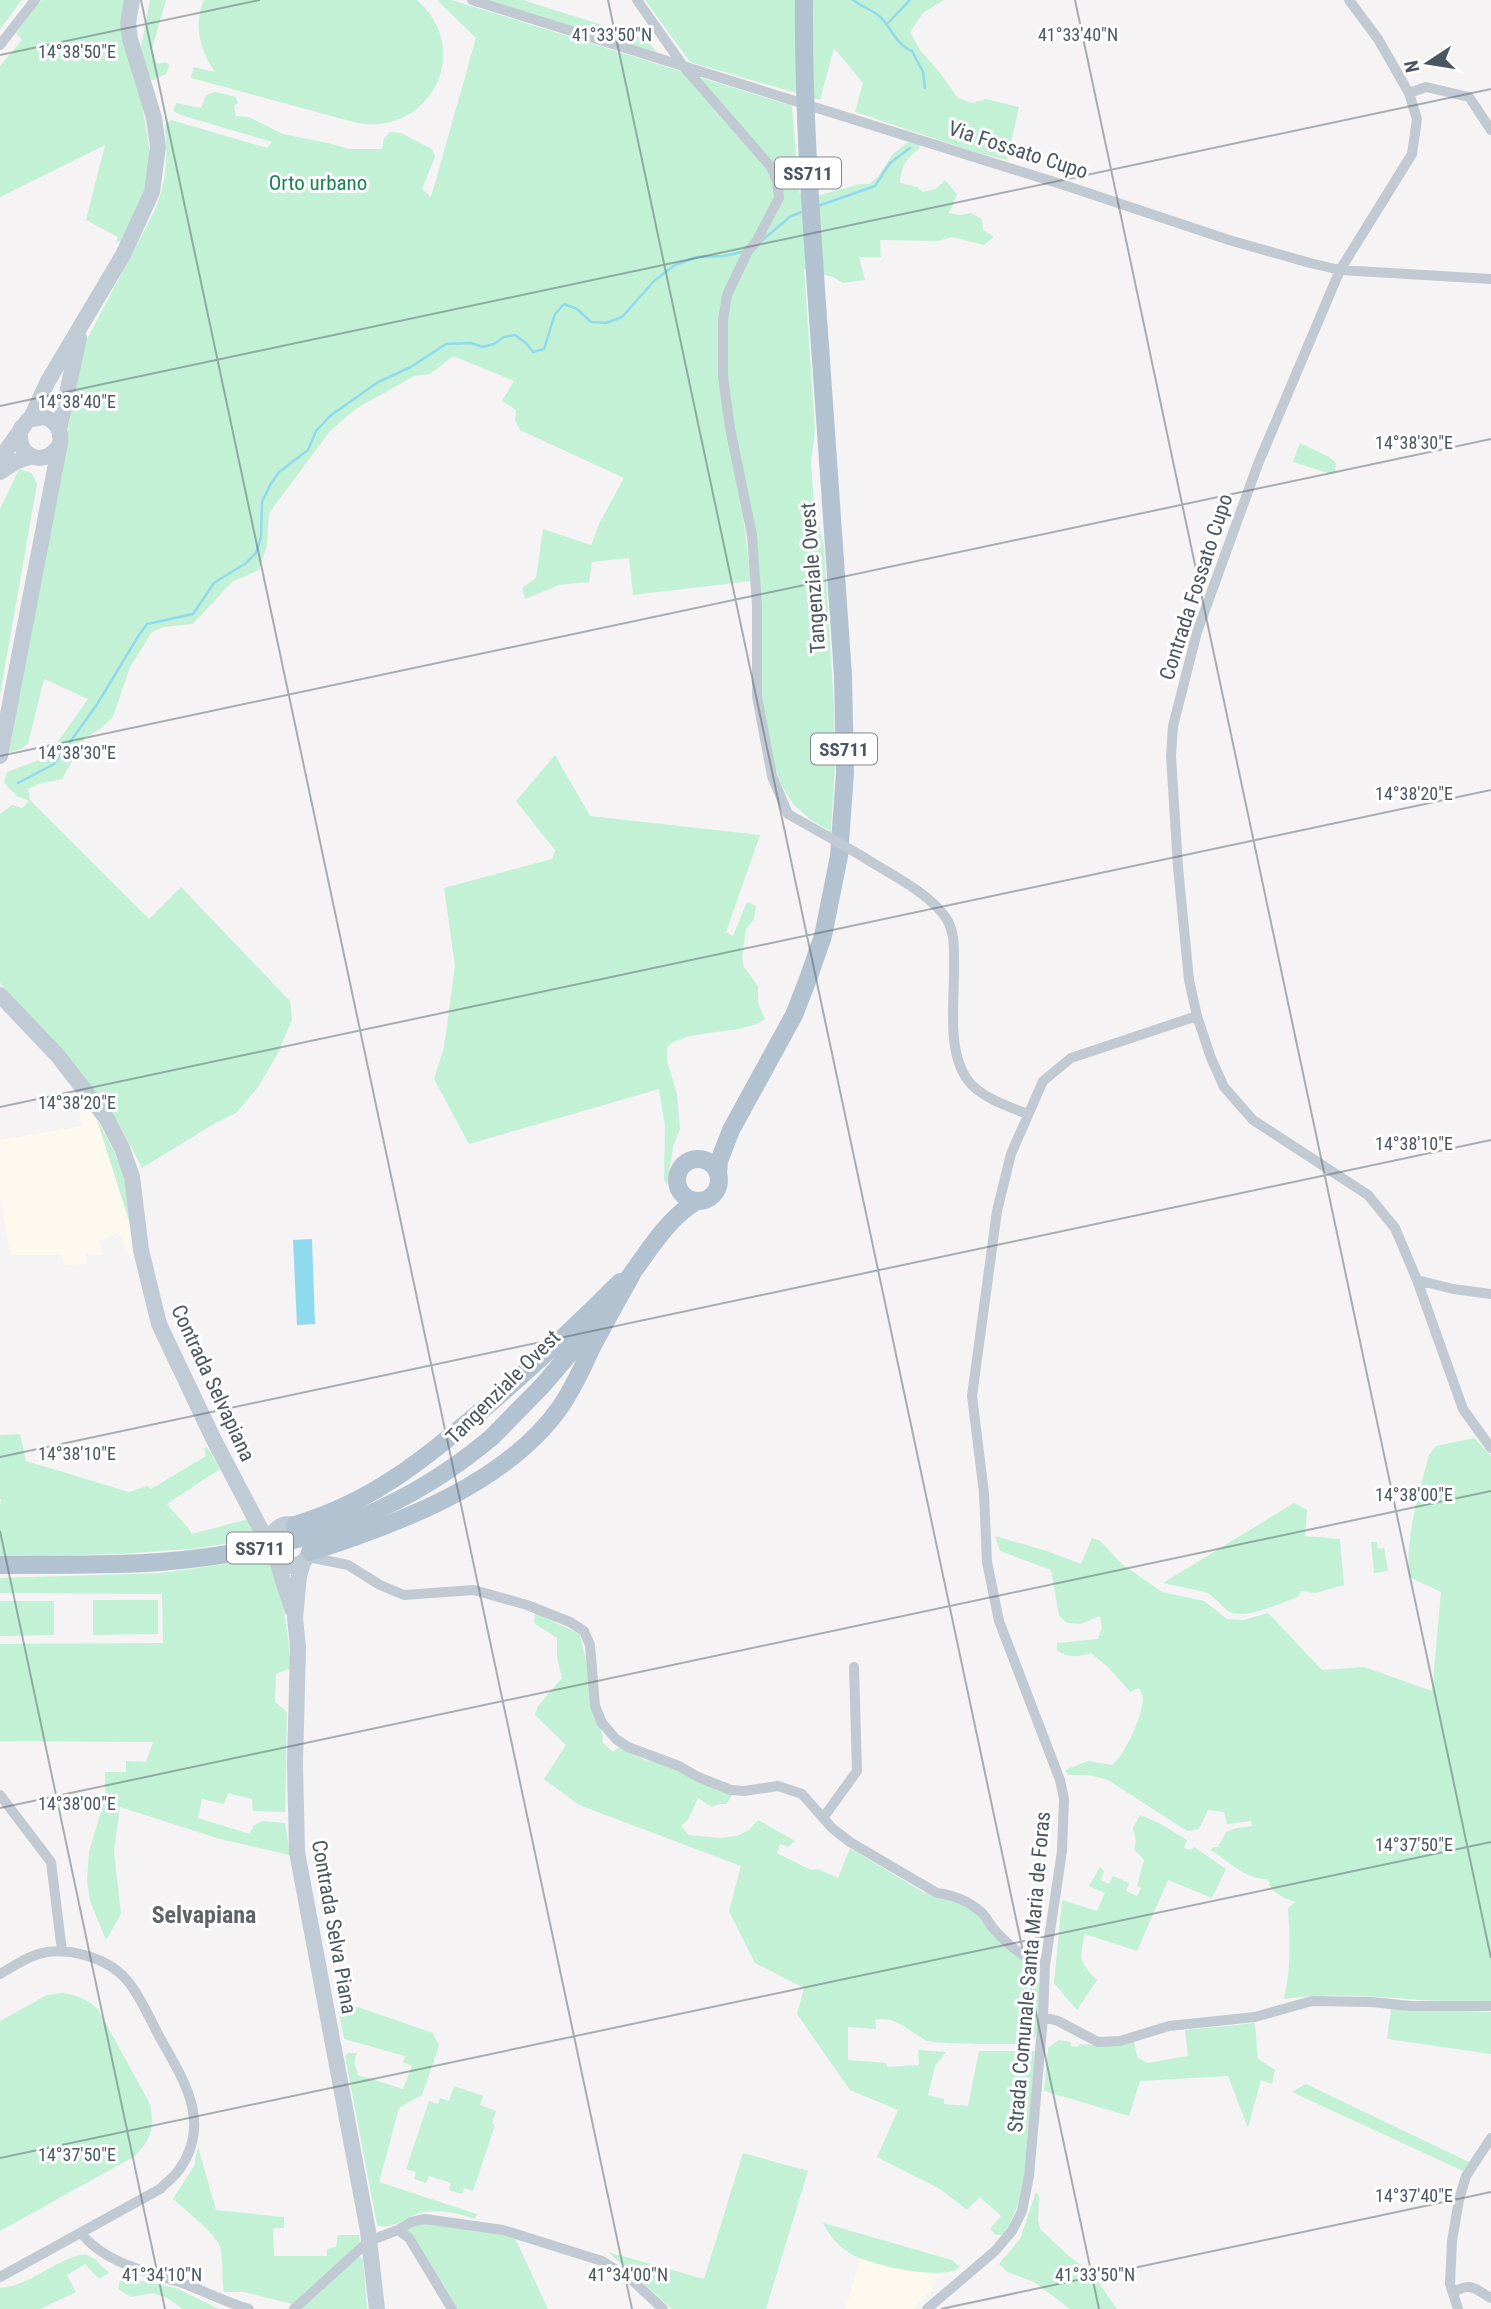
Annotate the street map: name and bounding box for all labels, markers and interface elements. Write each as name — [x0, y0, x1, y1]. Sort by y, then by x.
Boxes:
text: 41°33'50"N — [572, 24, 652, 45]
text: 41°33'40"N — [1038, 24, 1118, 45]
north arrow — [1393, 28, 1463, 98]
text: 14°38'50"E — [38, 41, 116, 62]
text: N — [1399, 58, 1424, 75]
street label: Via Fossato Cupo — [945, 116, 1091, 184]
road number: SS711 — [775, 158, 841, 188]
park label: Orto urbano — [269, 171, 367, 195]
text: 14°38'40"E — [38, 391, 116, 412]
text: 14°38'30"E — [1375, 432, 1453, 453]
street label: Contrada Fossato Cupo — [1155, 491, 1237, 683]
street label: Tangenziale Ovest — [796, 502, 830, 654]
road number: SS711 — [811, 734, 877, 764]
text: 14°38'30"E — [38, 742, 116, 763]
text: 14°38'20"E — [1375, 783, 1453, 804]
text: 14°38'20"E — [38, 1092, 116, 1113]
text: 14°38'10"E — [1375, 1133, 1453, 1154]
street label: Contrada Selvapiana — [166, 1301, 260, 1465]
street label: Tangenziale Ovest — [441, 1325, 565, 1449]
text: 14°38'10"E — [38, 1443, 116, 1464]
text: 14°38'00"E — [1375, 1484, 1453, 1505]
road number: SS711 — [227, 1532, 293, 1564]
text: 14°38'00"E — [38, 1793, 116, 1814]
street label: Strada Comunale Santa Maria de Foras — [1003, 1811, 1055, 2133]
text: 14°37'50"E — [1375, 1834, 1453, 1855]
street label: Contrada Selva Piana — [307, 1838, 361, 2016]
district label: Selvapiana — [152, 1901, 256, 1929]
text: 14°37'50"E — [38, 2144, 116, 2165]
text: 14°37'40"E — [1375, 2185, 1453, 2206]
text: 41°34'10"N — [122, 2264, 202, 2285]
text: 41°34'00"N — [588, 2264, 668, 2285]
text: 41°33'50"N — [1055, 2264, 1135, 2285]

